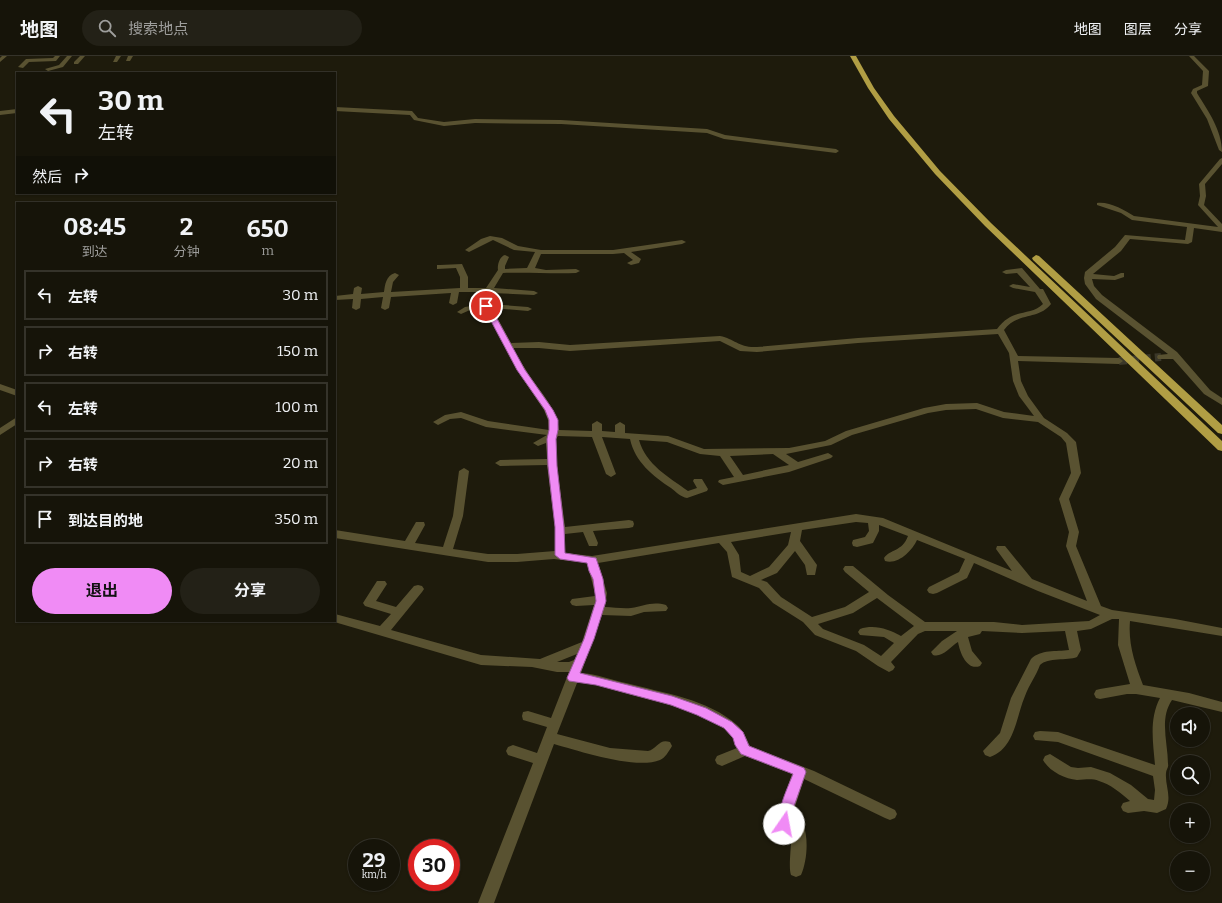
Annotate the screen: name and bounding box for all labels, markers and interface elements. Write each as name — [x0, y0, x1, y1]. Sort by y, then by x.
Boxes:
search box — [82, 10, 362, 46]
icon: search — [96, 17, 118, 39]
text: 地图 — [20, 18, 58, 41]
text: 搜索地点 — [128, 20, 188, 38]
text: 地图 — [1074, 21, 1102, 38]
text: 图层 — [1124, 21, 1152, 38]
text: 分享 — [1174, 21, 1202, 38]
text: 30 m — [98, 84, 164, 117]
icon: left — [32, 88, 84, 140]
text: 左转 — [98, 122, 134, 144]
icon: right — [70, 164, 92, 186]
text: 然后 — [32, 168, 62, 186]
text: 08:45 — [63, 213, 126, 241]
text: 2 — [180, 213, 193, 241]
text: 650 — [247, 215, 289, 243]
text: m — [261, 243, 274, 258]
text: 到达 — [82, 244, 108, 259]
text: 分钟 — [173, 244, 199, 259]
icon: left — [34, 284, 56, 306]
text: 30 m — [283, 286, 318, 304]
text: 左转 — [68, 288, 98, 306]
pin — [469, 289, 503, 323]
icon: arrive — [475, 295, 497, 317]
icon: right — [34, 340, 56, 362]
text: 150 m — [277, 342, 318, 360]
text: 右转 — [68, 344, 98, 362]
icon: left — [34, 396, 56, 418]
text: 100 m — [275, 398, 318, 416]
text: 左转 — [68, 400, 98, 418]
icon: right — [34, 452, 56, 474]
text: 20 m — [283, 454, 318, 472]
text: 右转 — [68, 456, 98, 474]
icon: arrive — [34, 508, 56, 530]
text: 350 m — [275, 510, 318, 528]
text: 到达目的地 — [68, 512, 143, 530]
button: 退出 — [32, 568, 172, 614]
button: 分享 — [180, 568, 320, 614]
map controls — [1170, 707, 1210, 891]
button: sound — [1170, 707, 1210, 747]
button: search — [1170, 755, 1210, 795]
position arrow — [763, 803, 805, 845]
button: + — [1170, 803, 1210, 843]
speed limit sign: 30 — [408, 839, 460, 891]
text: 29 — [362, 848, 386, 872]
button: − — [1170, 851, 1210, 891]
text: km/h — [362, 869, 386, 881]

